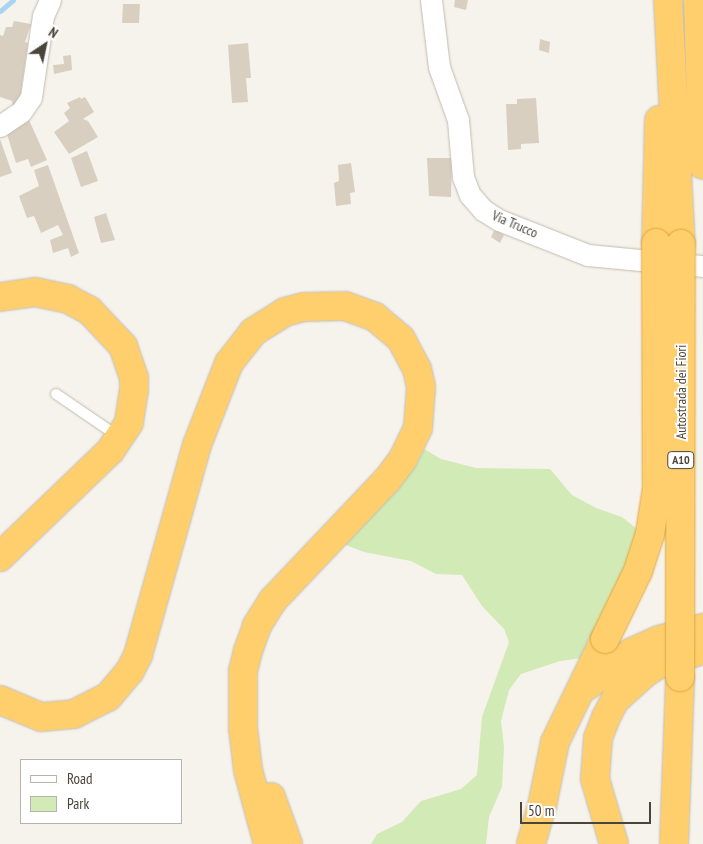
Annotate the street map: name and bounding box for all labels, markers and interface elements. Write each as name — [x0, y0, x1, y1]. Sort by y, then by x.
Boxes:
north arrow — [20, 20, 70, 70]
text: N — [45, 23, 62, 42]
street label: Via Trucco — [489, 207, 541, 241]
street label: Autostrada dei Fiori — [673, 345, 689, 439]
road number: A10 — [667, 450, 695, 470]
legend — [20, 759, 182, 824]
text: Road — [67, 769, 93, 788]
scale bar — [523, 792, 654, 824]
text: Park — [67, 794, 89, 813]
text: 50 m — [528, 801, 554, 820]

